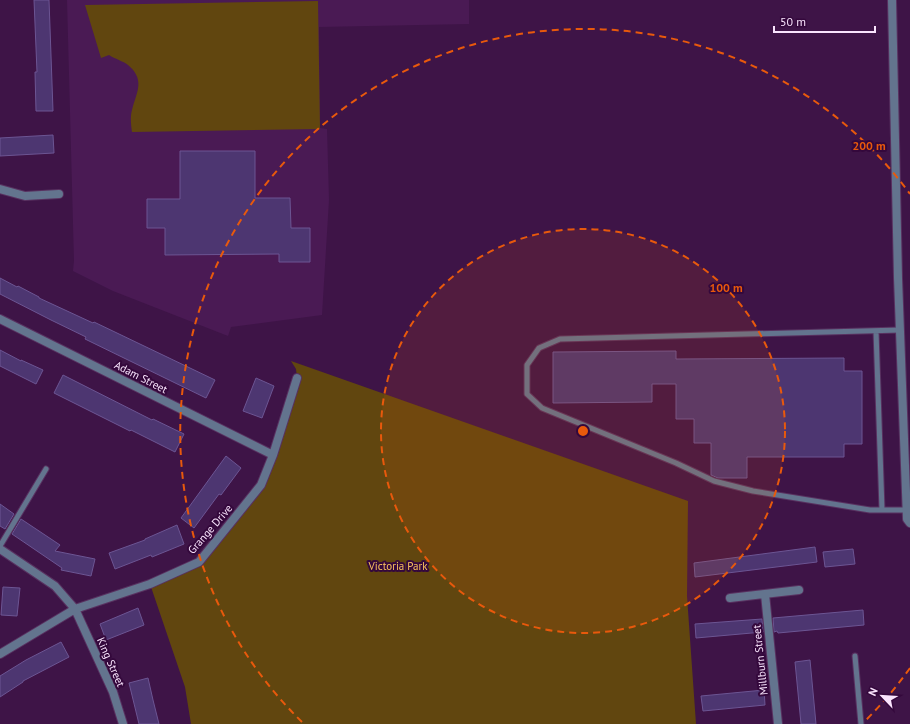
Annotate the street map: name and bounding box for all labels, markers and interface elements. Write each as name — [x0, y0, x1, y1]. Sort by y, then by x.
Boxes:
scale bar — [774, 8, 875, 34]
text: 50 m — [780, 14, 806, 29]
text: 200 m — [852, 138, 886, 153]
text: 100 m — [709, 280, 743, 295]
street label: Adam Street — [112, 358, 170, 396]
centre of rings — [576, 424, 590, 438]
street label: Grange Drive — [185, 501, 236, 557]
park label: Victoria Park — [368, 559, 428, 573]
street label: Millburn Street — [749, 624, 771, 696]
street label: King Street — [94, 635, 128, 689]
north arrow — [862, 676, 902, 716]
text: N — [865, 686, 881, 698]

